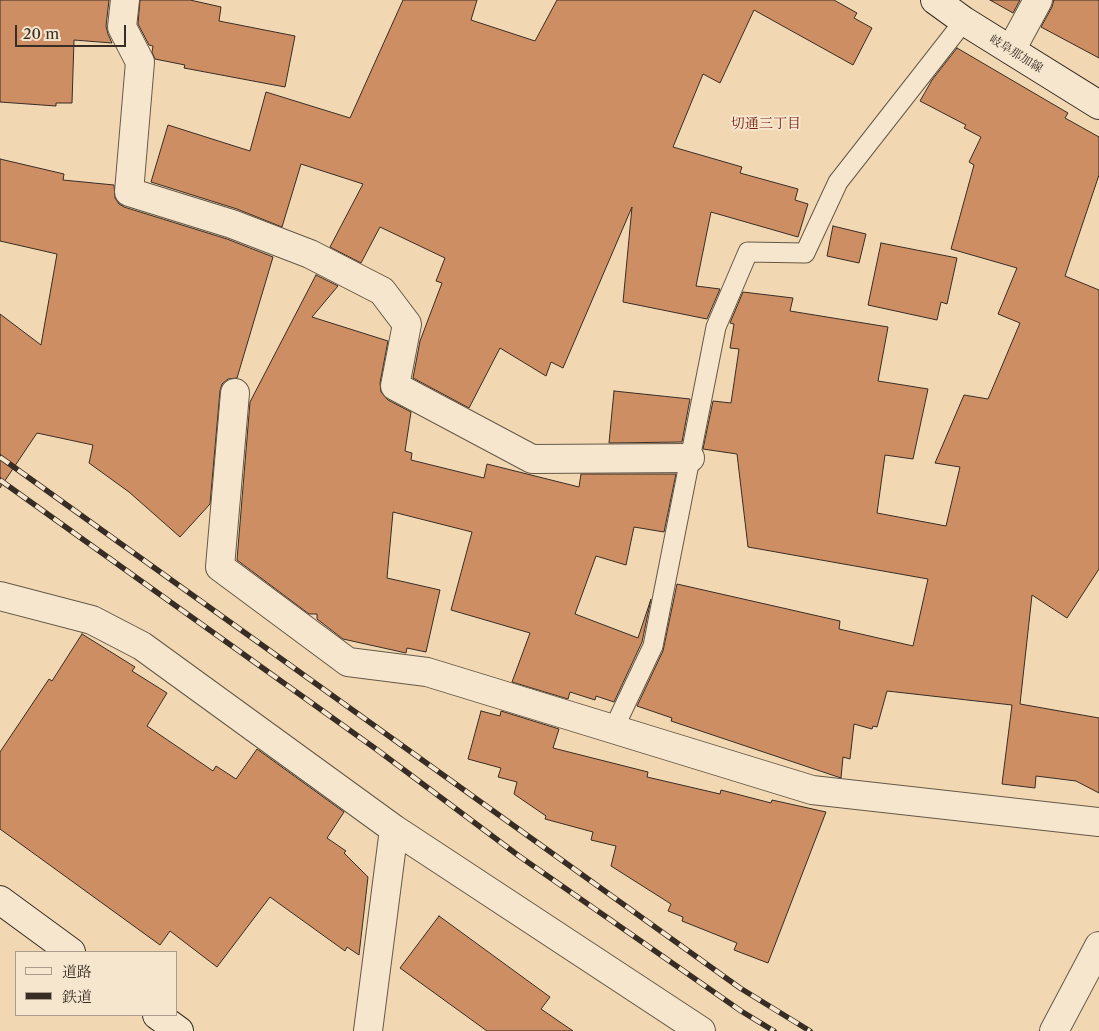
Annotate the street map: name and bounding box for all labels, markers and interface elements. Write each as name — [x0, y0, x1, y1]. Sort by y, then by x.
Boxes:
scale bar — [18, 15, 129, 47]
text: 20 m — [23, 24, 59, 43]
street label: 岐阜那加線 — [987, 32, 1045, 76]
district label: 切通三丁目 — [731, 116, 801, 132]
legend — [15, 951, 178, 1016]
text: 道路 — [62, 962, 92, 981]
text: 鉄道 — [62, 987, 92, 1006]

